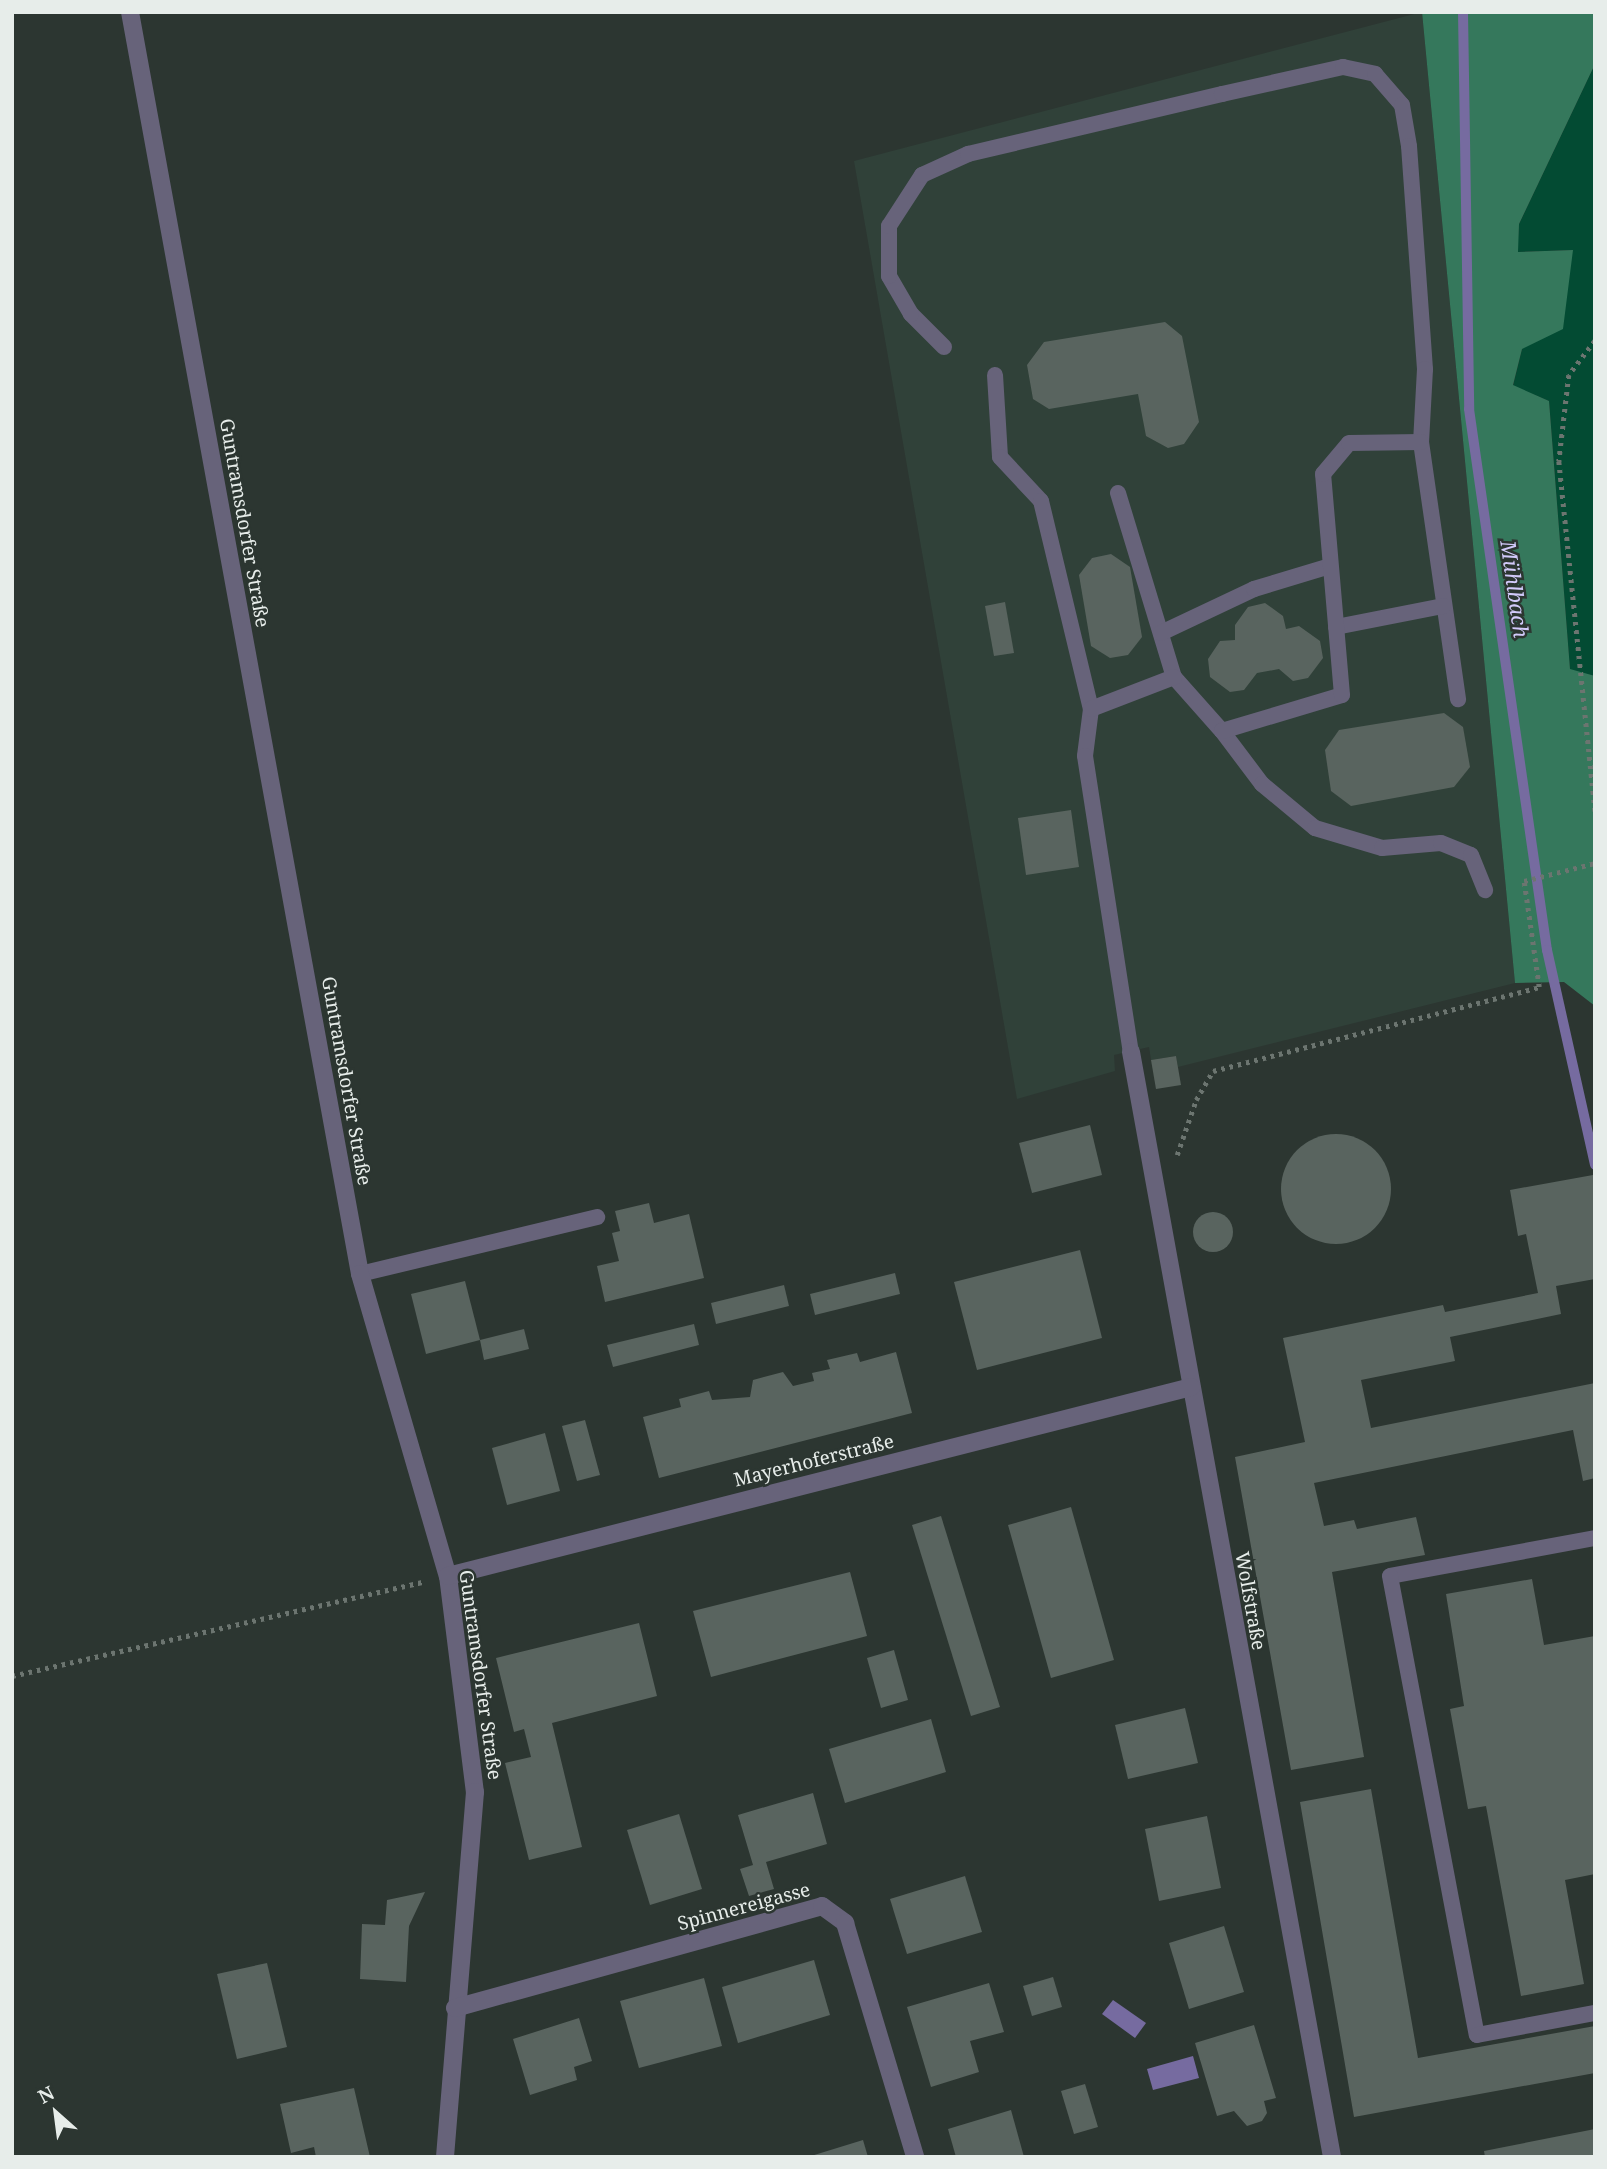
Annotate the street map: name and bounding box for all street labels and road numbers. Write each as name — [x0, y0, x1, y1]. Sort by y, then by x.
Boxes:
street label: Guntramsdorfer Straße — [214, 417, 274, 629]
street label: Guntramsdorfer Straße — [316, 975, 376, 1187]
street label: Mayerhoferstraße — [732, 1430, 896, 1492]
street label: Wolfstraße — [1230, 1550, 1270, 1652]
street label: Guntramsdorfer Straße — [454, 1569, 506, 1781]
street label: Spinnereigasse — [675, 1878, 813, 1936]

